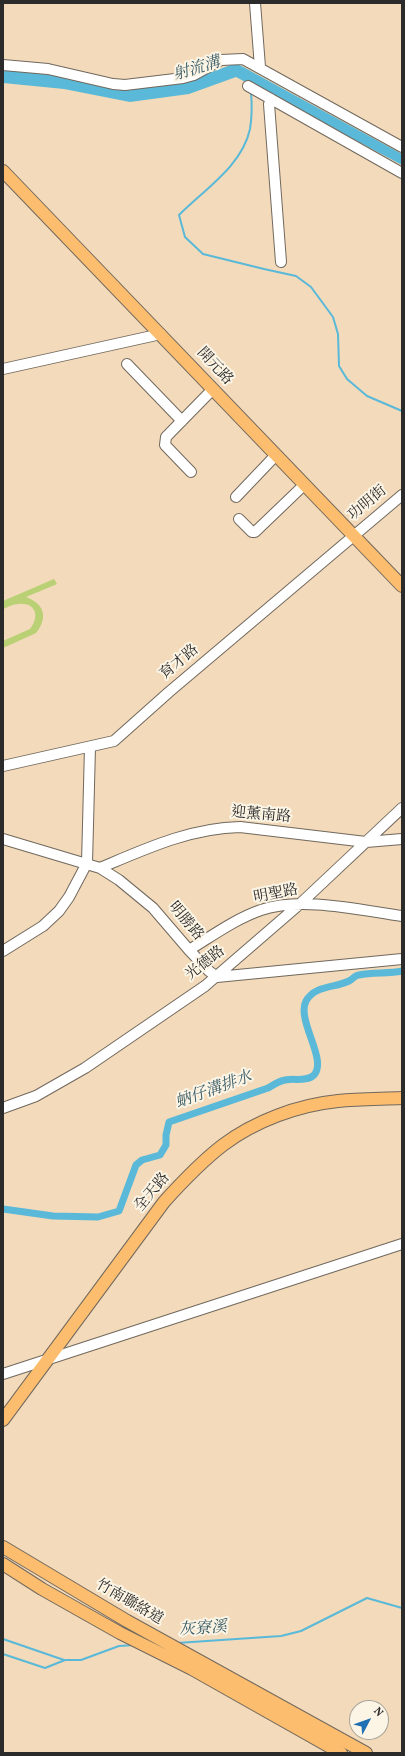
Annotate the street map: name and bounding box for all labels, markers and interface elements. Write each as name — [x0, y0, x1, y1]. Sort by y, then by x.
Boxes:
water label: 射流溝 — [171, 54, 223, 86]
street label: 開元路 — [192, 344, 236, 390]
street label: 功明街 — [345, 483, 391, 525]
street label: 育才路 — [157, 642, 203, 684]
street label: 迎薰南路 — [230, 804, 292, 828]
street label: 明聖路 — [252, 882, 300, 908]
street label: 明勝路 — [164, 899, 206, 945]
street label: 光德路 — [183, 943, 229, 985]
water label: 蚋仔溝排水 — [173, 1068, 255, 1114]
street label: 全天路 — [132, 1170, 174, 1216]
street label: 竹南聯絡道 — [92, 1576, 166, 1630]
water label: 灰寮溪 — [178, 1619, 228, 1641]
north arrow — [349, 1700, 389, 1740]
text: N — [369, 1705, 386, 1720]

